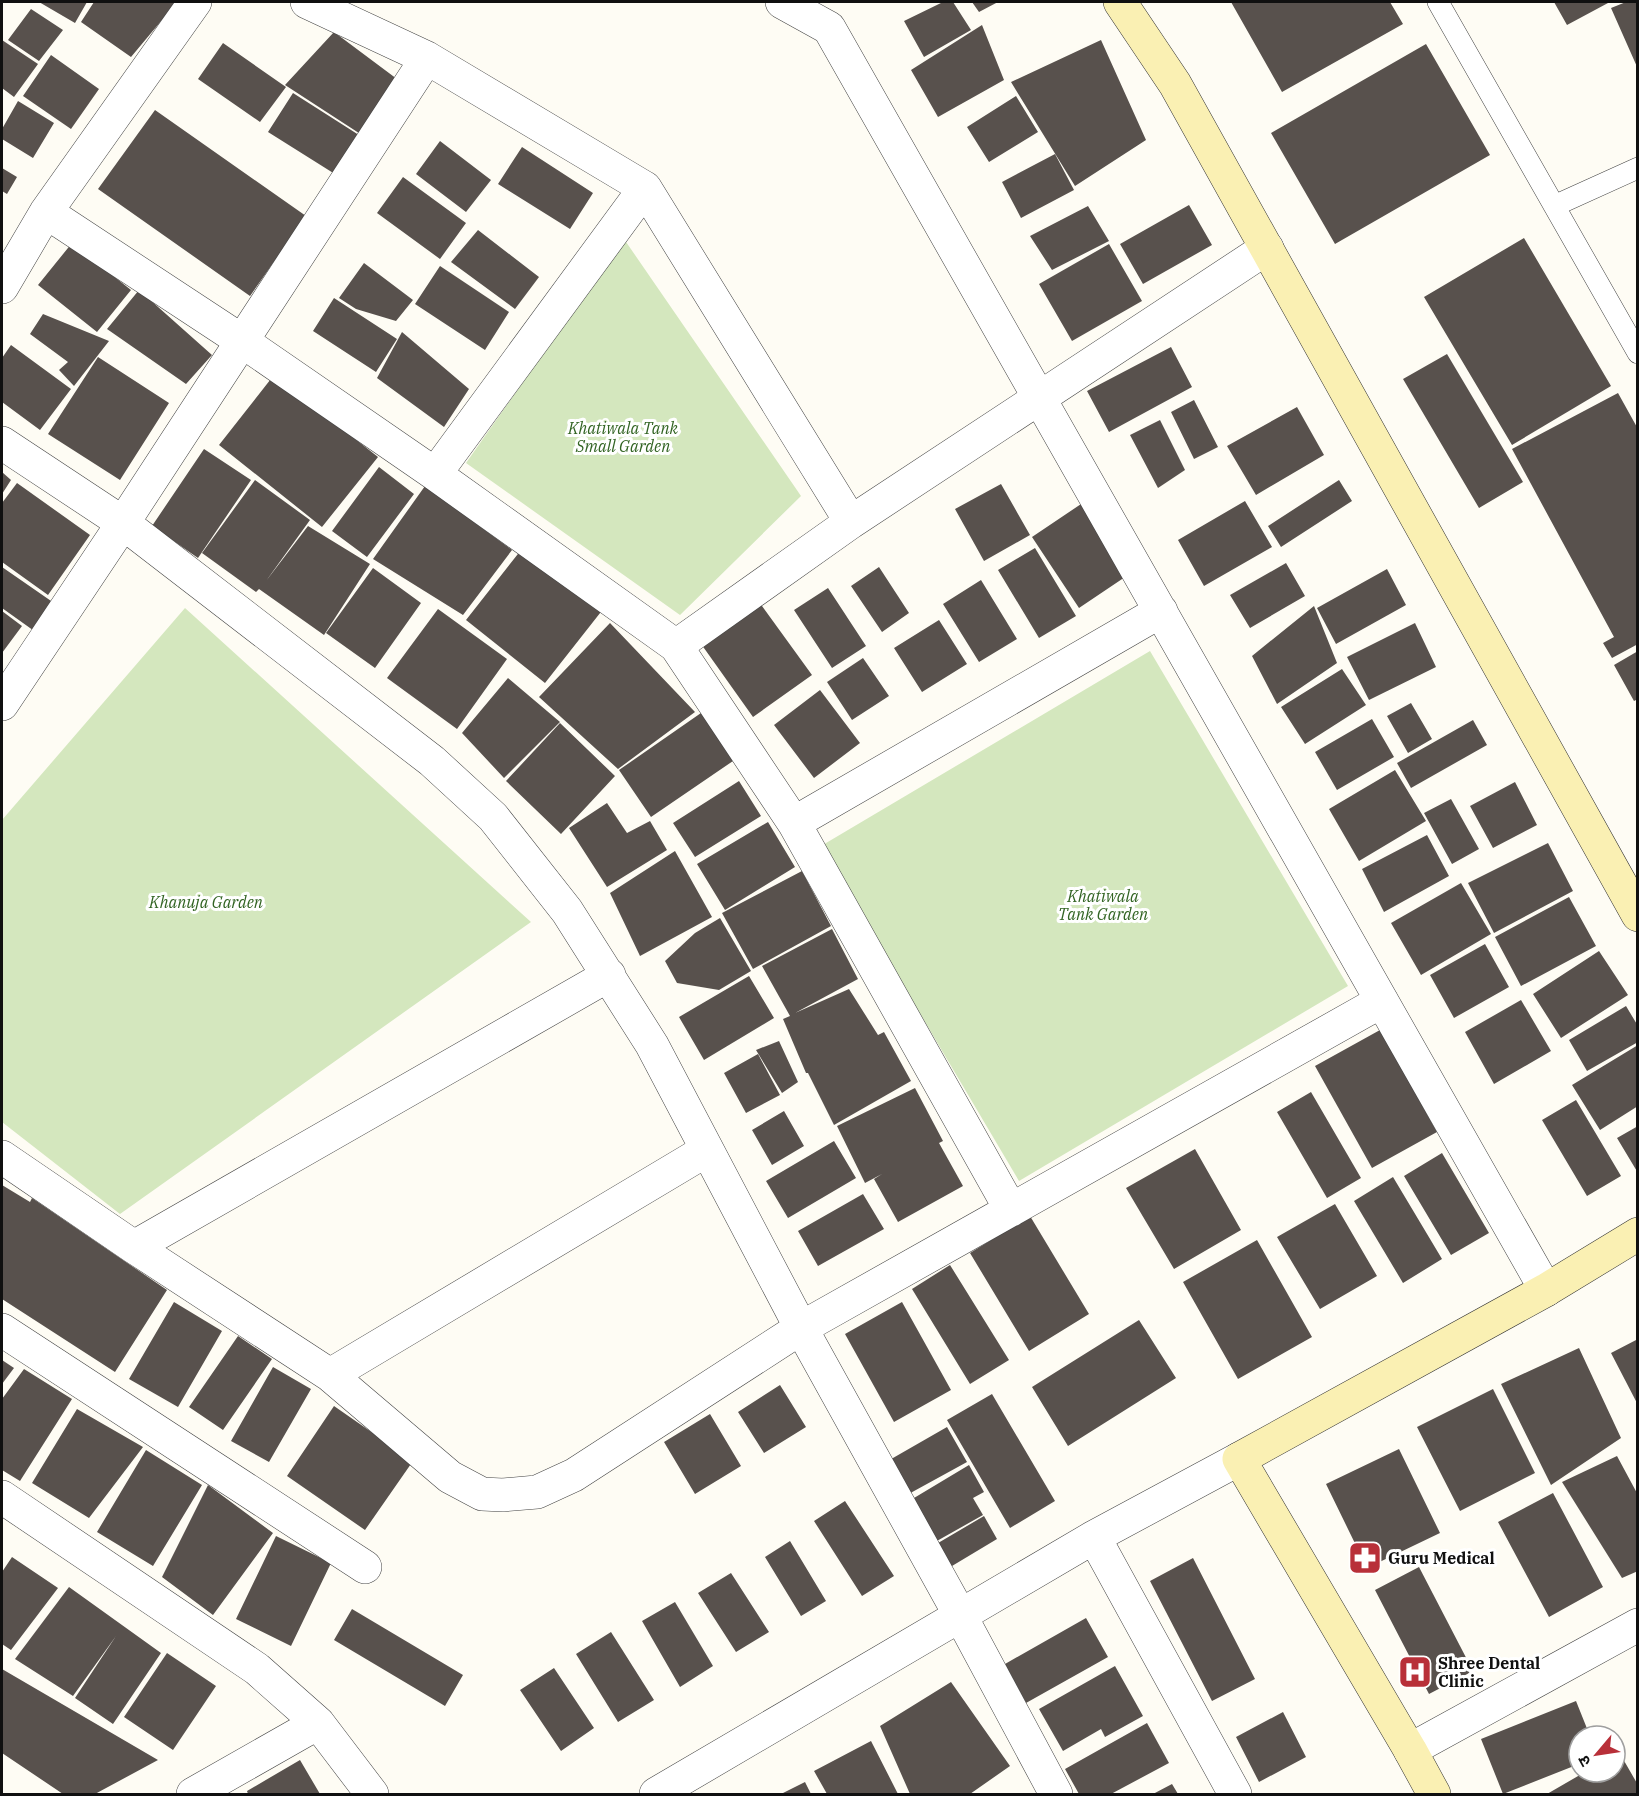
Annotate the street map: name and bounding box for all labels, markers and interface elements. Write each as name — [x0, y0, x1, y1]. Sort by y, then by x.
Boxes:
park label: Khatiwala Tank Small Garden — [567, 418, 679, 456]
park label: Khatiwala Tank Garden — [1058, 886, 1148, 924]
park label: Khanuja Garden — [148, 892, 263, 912]
pharmacy icon: Guru Medical — [1347, 1540, 1383, 1576]
place label: Guru Medical — [1388, 1548, 1495, 1568]
place label: Shree Dental Clinic — [1438, 1653, 1540, 1691]
hospital icon: Shree Dental Clinic — [1397, 1654, 1433, 1690]
north arrow — [1567, 1724, 1627, 1784]
text: उ — [1573, 1752, 1595, 1770]

